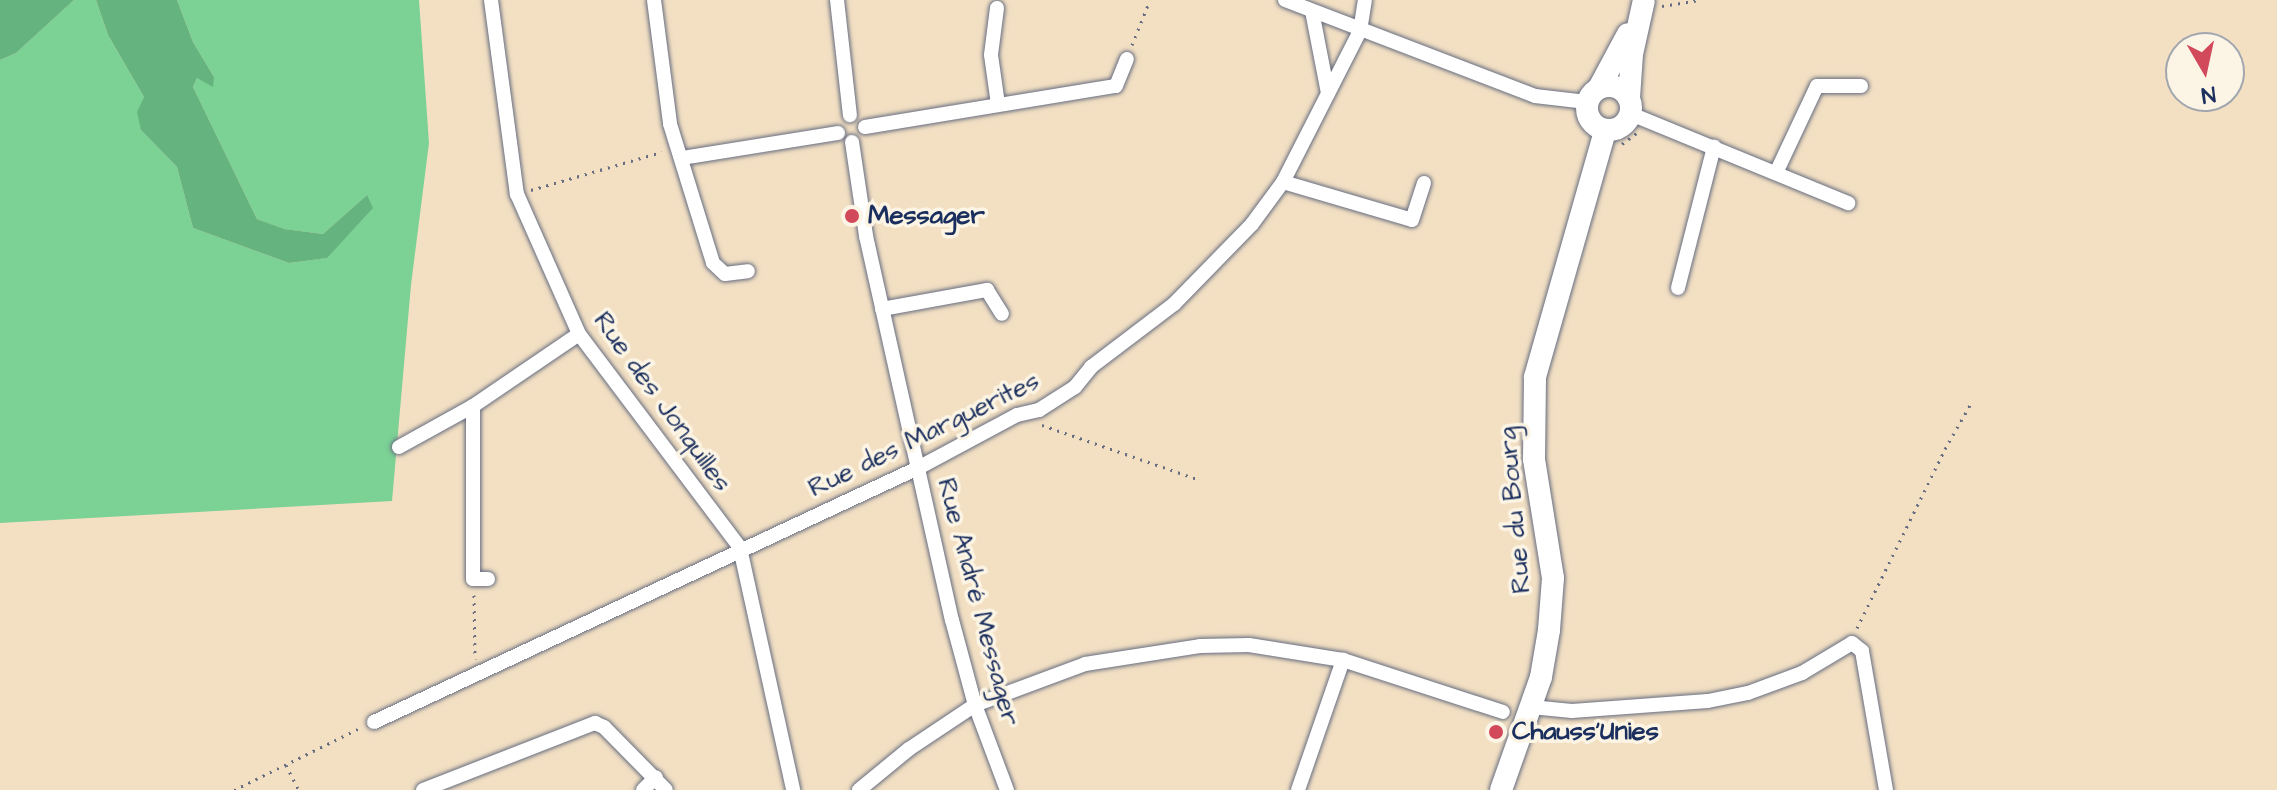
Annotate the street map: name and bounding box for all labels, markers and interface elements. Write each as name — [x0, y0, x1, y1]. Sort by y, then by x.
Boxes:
north arrow — [2165, 32, 2245, 112]
text: N — [2199, 78, 2218, 111]
place label: Messager — [868, 200, 985, 232]
marker: Messager — [843, 207, 861, 225]
street label: Rue des Jonquilles — [586, 306, 738, 498]
street label: Rue des Marguerites — [804, 366, 1044, 504]
street label: Rue du Bourg — [1492, 425, 1538, 595]
street label: Rue André Messager — [930, 475, 1026, 729]
place label: Chauss'Unies — [1512, 716, 1659, 748]
marker: Chauss'Unies — [1487, 723, 1505, 741]

